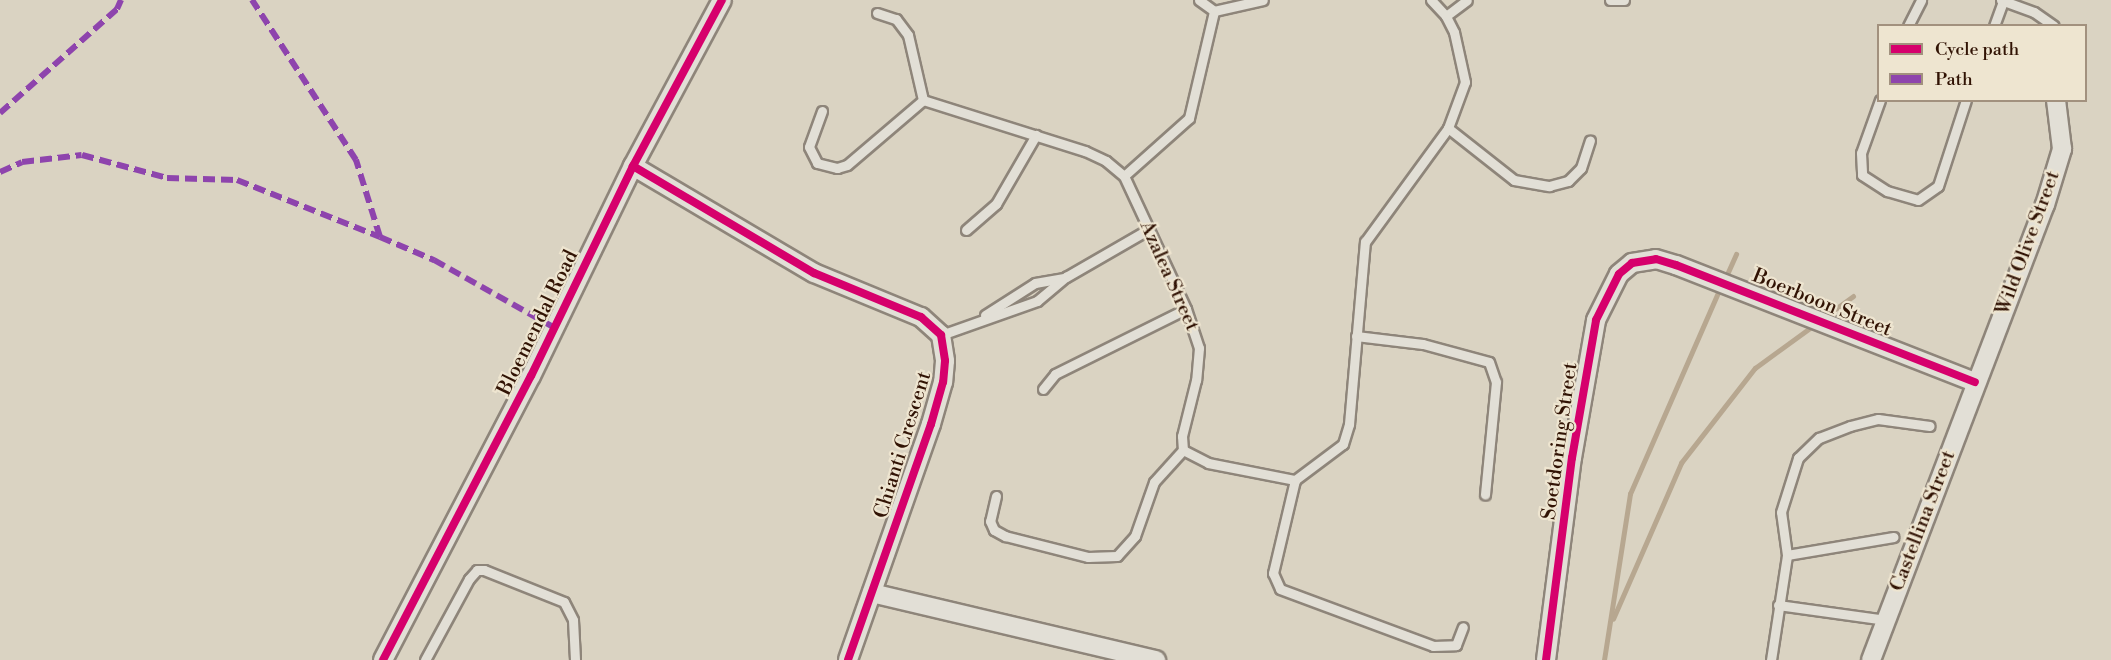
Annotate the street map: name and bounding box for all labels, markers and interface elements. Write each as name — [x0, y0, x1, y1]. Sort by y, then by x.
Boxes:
legend — [1877, 24, 2087, 102]
text: Cycle path — [1935, 38, 2019, 61]
text: Path — [1935, 68, 1973, 91]
street label: Wild Olive Street — [1991, 168, 2065, 318]
street label: Azalea Street — [1134, 217, 1204, 335]
street label: Bloemendal Road — [492, 246, 584, 400]
street label: Boerboon Street — [1749, 264, 1895, 342]
street label: Soetdoring Street — [1537, 361, 1583, 521]
street label: Chianti Crescent — [869, 369, 937, 521]
street label: Castellina Street — [1885, 447, 1961, 595]

